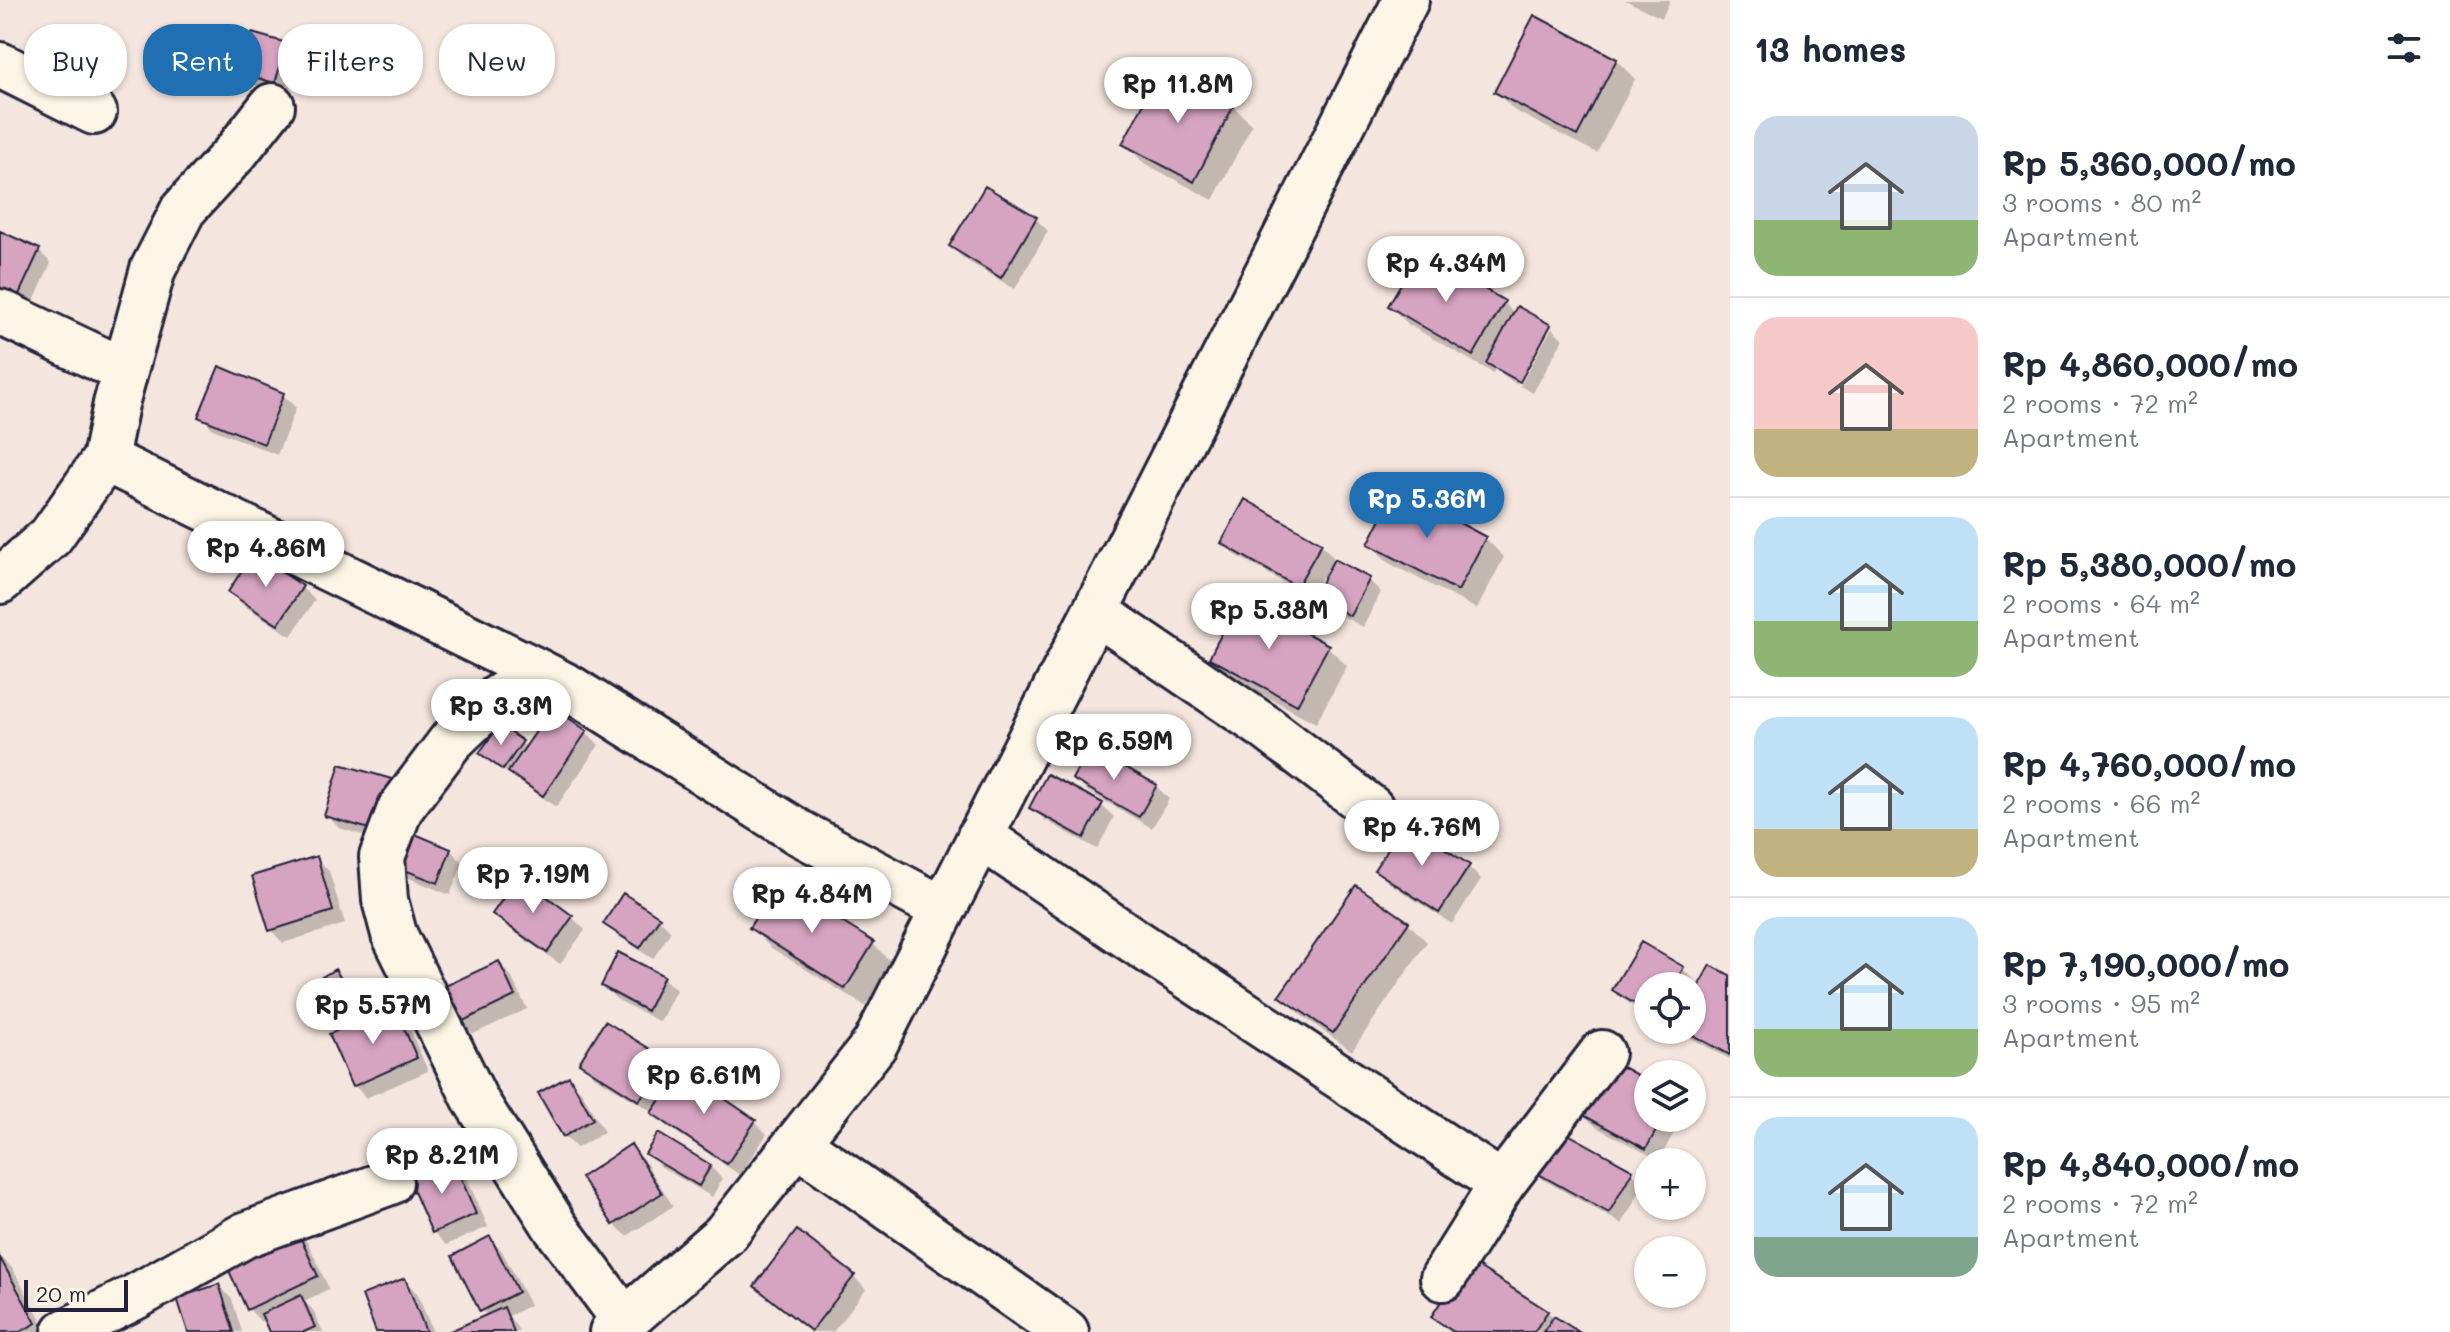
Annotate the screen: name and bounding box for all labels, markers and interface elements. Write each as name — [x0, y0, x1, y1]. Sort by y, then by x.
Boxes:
chip: Buy — [24, 24, 127, 96]
chip: Rent — [143, 24, 262, 96]
chip: Filters — [278, 24, 423, 96]
chip: New — [439, 24, 555, 96]
text: 13 homes — [1754, 26, 1907, 71]
icon: filters — [2382, 26, 2426, 70]
pin: Rp 11.8M — [1095, 57, 1261, 125]
text: Rp 11.8M — [1122, 66, 1234, 100]
text: Rp 5,360,000/mo — [2002, 140, 2296, 185]
icon: home — [1818, 148, 1914, 244]
text: 3 rooms · 80 m² — [2002, 185, 2201, 219]
text: Apartment — [2002, 219, 2139, 253]
pin: Rp 4.34M — [1363, 236, 1529, 304]
text: Rp 4.34M — [1385, 245, 1507, 279]
text: Rp 4,860,000/mo — [2002, 341, 2298, 386]
icon: home — [1818, 349, 1914, 445]
text: 2 rooms · 72 m² — [2002, 386, 2198, 420]
text: Apartment — [2002, 420, 2139, 454]
pin: Rp 5.36M — [1344, 472, 1510, 540]
text: Rp 5.36M — [1367, 481, 1487, 515]
pin: Rp 4.86M — [183, 521, 349, 589]
text: Rp 4.86M — [205, 530, 327, 564]
text: Rp 5,380,000/mo — [2002, 541, 2296, 586]
icon: home — [1818, 549, 1914, 645]
pin: Rp 5.38M — [1186, 583, 1352, 651]
text: 2 rooms · 64 m² — [2002, 586, 2200, 620]
text: Rp 5.38M — [1209, 592, 1329, 626]
text: Apartment — [2002, 620, 2139, 654]
pin: Rp 3.3M — [427, 679, 575, 747]
text: Rp 3.3M — [449, 688, 553, 722]
pin: Rp 6.59M — [1031, 714, 1197, 782]
text: Rp 6.59M — [1054, 723, 1174, 757]
text: Rp 4,760,000/mo — [2002, 741, 2296, 786]
icon: home — [1818, 749, 1914, 845]
text: 2 rooms · 66 m² — [2002, 786, 2200, 820]
pin: Rp 4.76M — [1339, 800, 1505, 868]
text: Rp 4.76M — [1362, 809, 1482, 843]
text: Apartment — [2002, 820, 2139, 854]
pin: Rp 7.19M — [450, 847, 616, 915]
text: Rp 7.19M — [476, 856, 590, 890]
pin: Rp 4.84M — [729, 867, 895, 935]
text: Rp 4.84M — [751, 876, 873, 910]
text: Rp 7,190,000/mo — [2002, 941, 2289, 986]
icon: home — [1818, 949, 1914, 1045]
map controls — [1634, 972, 1706, 1308]
button: locate — [1634, 972, 1706, 1044]
pin: Rp 5.57M — [290, 978, 456, 1046]
text: 3 rooms · 95 m² — [2002, 986, 2200, 1020]
text: Rp 5.57M — [314, 987, 432, 1021]
text: Apartment — [2002, 1020, 2139, 1054]
pin: Rp 6.61M — [621, 1048, 787, 1116]
text: Rp 6.61M — [646, 1057, 762, 1091]
button: layers — [1634, 1060, 1706, 1132]
pin: Rp 8.21M — [359, 1128, 525, 1196]
text: Rp 8.21M — [385, 1137, 499, 1171]
text: Rp 4,840,000/mo — [2002, 1141, 2299, 1186]
button: + — [1634, 1148, 1706, 1220]
icon: home — [1818, 1149, 1914, 1245]
text: 2 rooms · 72 m² — [2002, 1186, 2198, 1220]
text: Apartment — [2002, 1220, 2139, 1254]
button: − — [1634, 1236, 1706, 1308]
scale bar — [24, 1276, 128, 1312]
text: 20 m — [36, 1279, 86, 1308]

